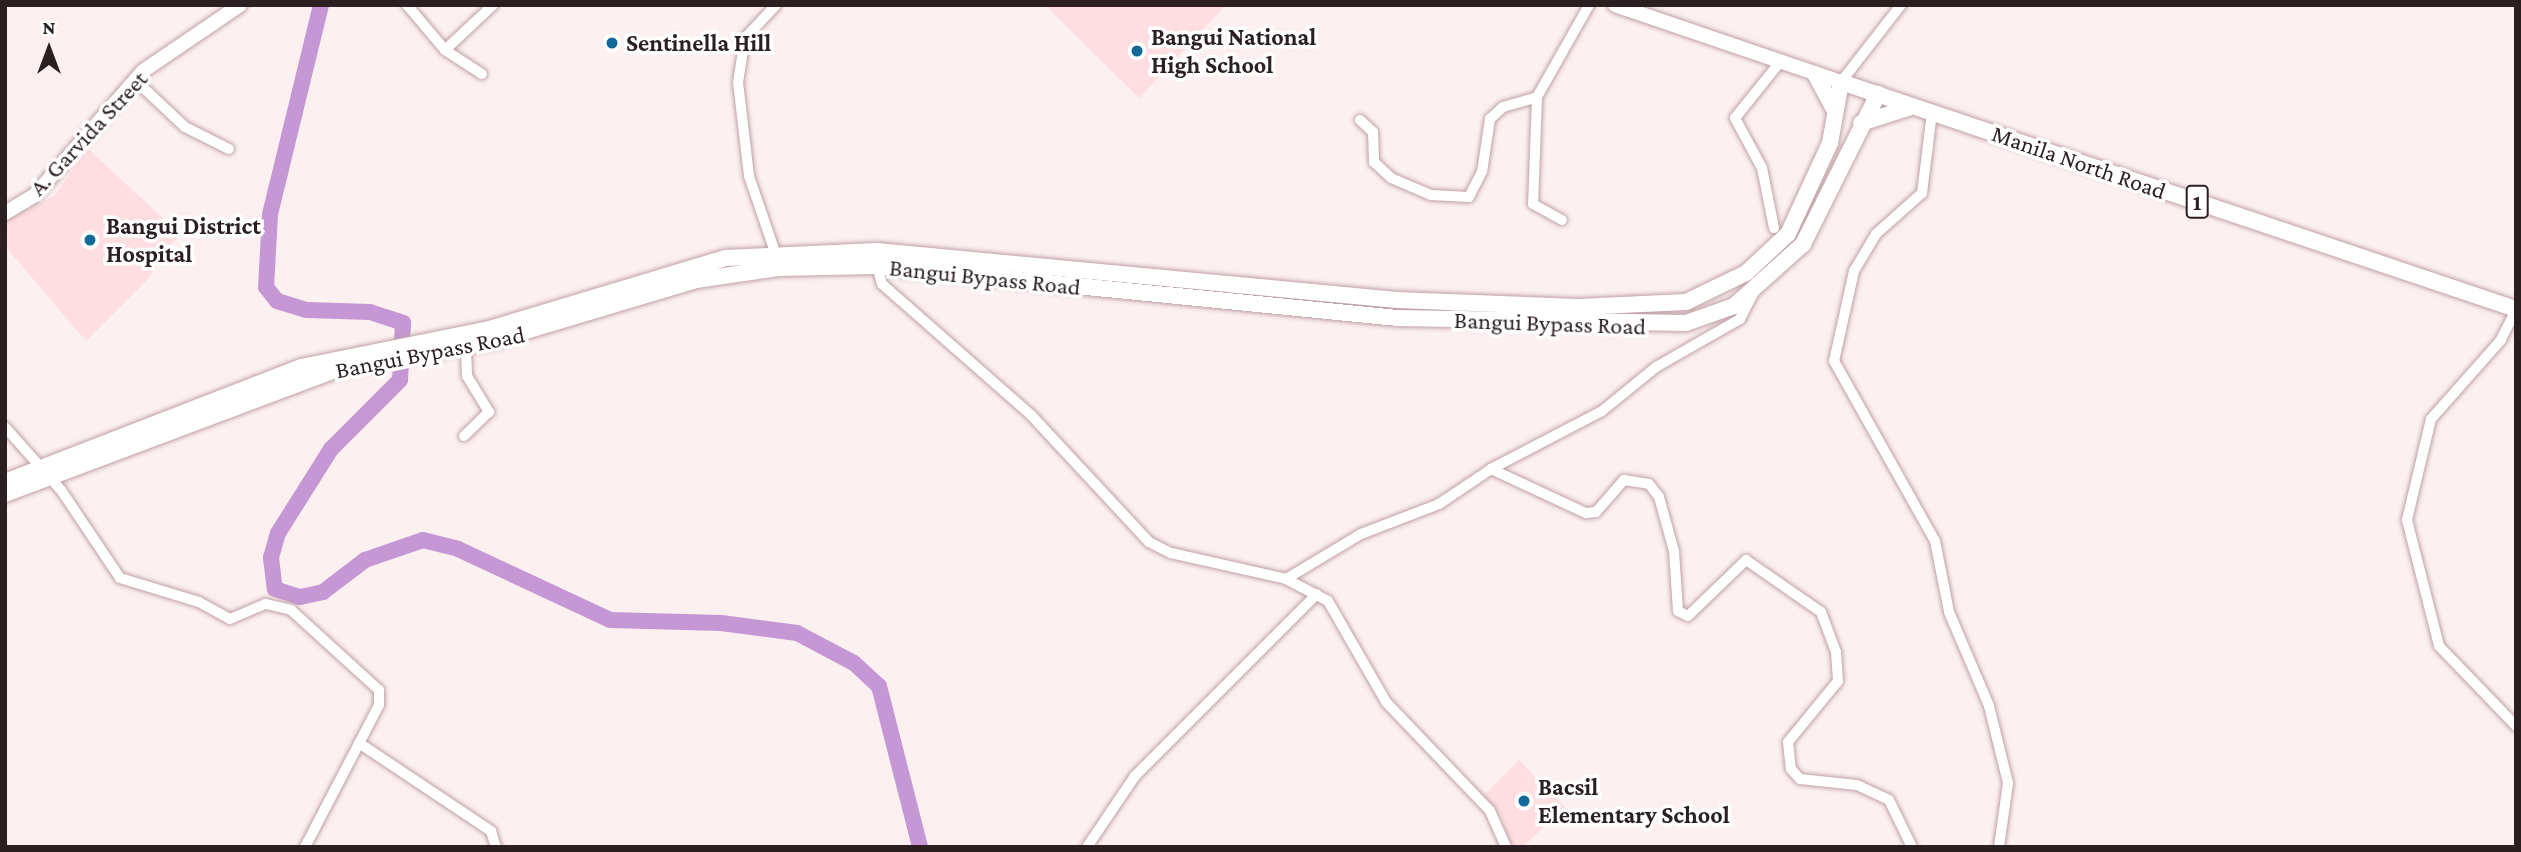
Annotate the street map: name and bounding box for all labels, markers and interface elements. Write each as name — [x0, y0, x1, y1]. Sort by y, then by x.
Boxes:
north arrow — [14, 14, 84, 84]
text: N — [43, 17, 55, 38]
place label: Bangui National High School — [1151, 23, 1316, 79]
place label: Sentinella Hill — [626, 29, 771, 57]
marker: Sentinella Hill — [604, 35, 620, 51]
marker: Bangui National High School — [1129, 43, 1145, 59]
street label: A. Garvida Street — [23, 64, 153, 202]
street label: Manila North Road — [1988, 119, 2170, 205]
road number: 1 — [2185, 182, 2209, 222]
place label: Bangui District Hospital — [106, 212, 261, 268]
marker: Bangui District Hospital — [80, 230, 100, 250]
street label: Bangui Bypass Road — [888, 253, 1082, 301]
street label: Bangui Bypass Road — [1453, 305, 1647, 341]
street label: Bangui Bypass Road — [333, 320, 527, 384]
place label: Bacsil Elementary School — [1538, 773, 1730, 829]
marker: Bacsil Elementary School — [1516, 793, 1532, 809]

